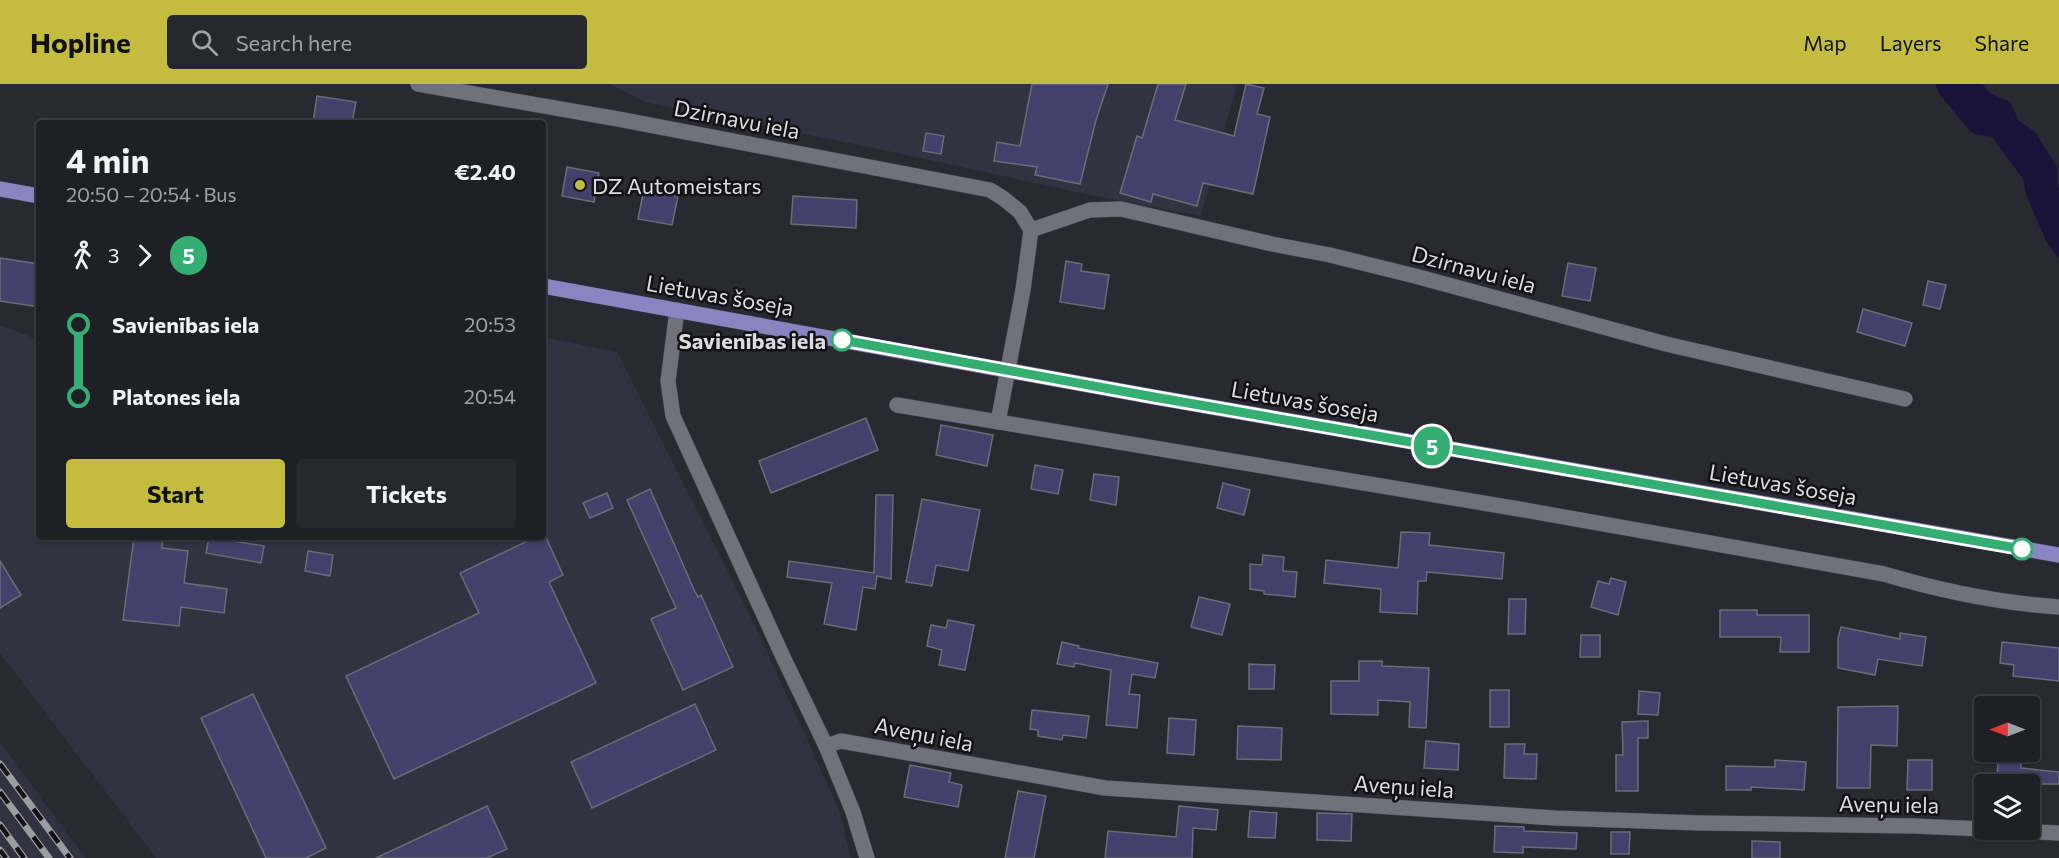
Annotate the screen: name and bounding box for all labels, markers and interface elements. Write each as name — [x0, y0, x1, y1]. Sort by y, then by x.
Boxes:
search box — [167, 15, 587, 69]
text: Hopline — [30, 25, 131, 59]
icon: search — [188, 26, 221, 59]
text: Search here — [236, 29, 352, 56]
text: Map — [1803, 30, 1847, 55]
text: Layers — [1880, 30, 1942, 55]
text: Share — [1975, 30, 2029, 55]
street label: Dzirnavu iela — [672, 94, 802, 144]
text: 4 min — [66, 139, 150, 180]
text: €2.40 — [454, 158, 516, 185]
place label: DZ Automeistars — [592, 172, 761, 199]
marker: DZ Automeistars — [573, 178, 587, 192]
text: 20:50 – 20:54 · Bus — [66, 182, 237, 206]
icon: walk — [66, 239, 99, 272]
icon: forward — [128, 239, 161, 272]
street label: Dzirnavu iela — [1409, 239, 1539, 299]
text: 3 — [108, 243, 119, 267]
text: 5 — [182, 243, 195, 268]
street label: Lietuvas šoseja — [644, 269, 796, 321]
text: Savienības iela — [112, 311, 259, 338]
text: 20:53 — [464, 312, 516, 336]
place label: Savienības iela — [679, 327, 826, 354]
marker: Savienības iela — [831, 329, 853, 351]
street label: Lietuvas šoseja — [1229, 375, 1381, 427]
text: Platones iela — [112, 383, 240, 410]
text: 20:54 — [464, 384, 516, 408]
line badge: 5 — [1412, 426, 1452, 466]
text: 5 — [1426, 434, 1438, 459]
street label: Lietuvas šoseja — [1707, 458, 1859, 510]
button: Start — [66, 459, 285, 528]
button: Tickets — [297, 459, 516, 528]
unlabelled marker — [2011, 538, 2033, 560]
north arrow — [1974, 696, 2040, 762]
map controls — [1974, 696, 2040, 840]
street label: Aveņu iela — [872, 711, 976, 758]
street label: Aveņu iela — [1353, 769, 1455, 804]
button: layers — [1974, 774, 2040, 840]
street label: Aveņu iela — [1839, 790, 1939, 819]

